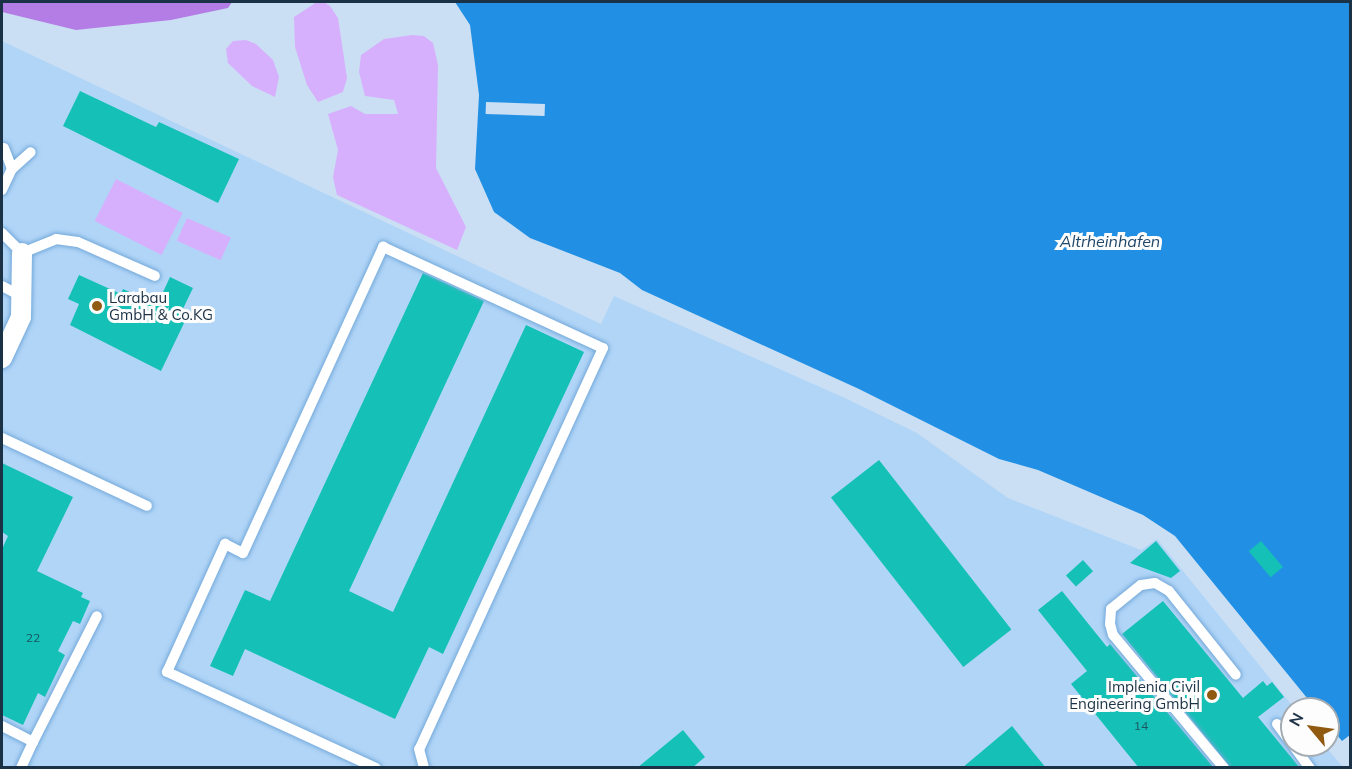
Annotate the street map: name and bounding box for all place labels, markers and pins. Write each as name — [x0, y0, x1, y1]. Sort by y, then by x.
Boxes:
place label: Larabau GmbH & Co.KG — [109, 288, 213, 323]
marker: Larabau GmbH & Co.KG — [90, 299, 104, 313]
place label: Implenia Civil Engineering GmbH — [1069, 677, 1200, 712]
marker: Implenia Civil Engineering GmbH — [1205, 688, 1219, 702]

